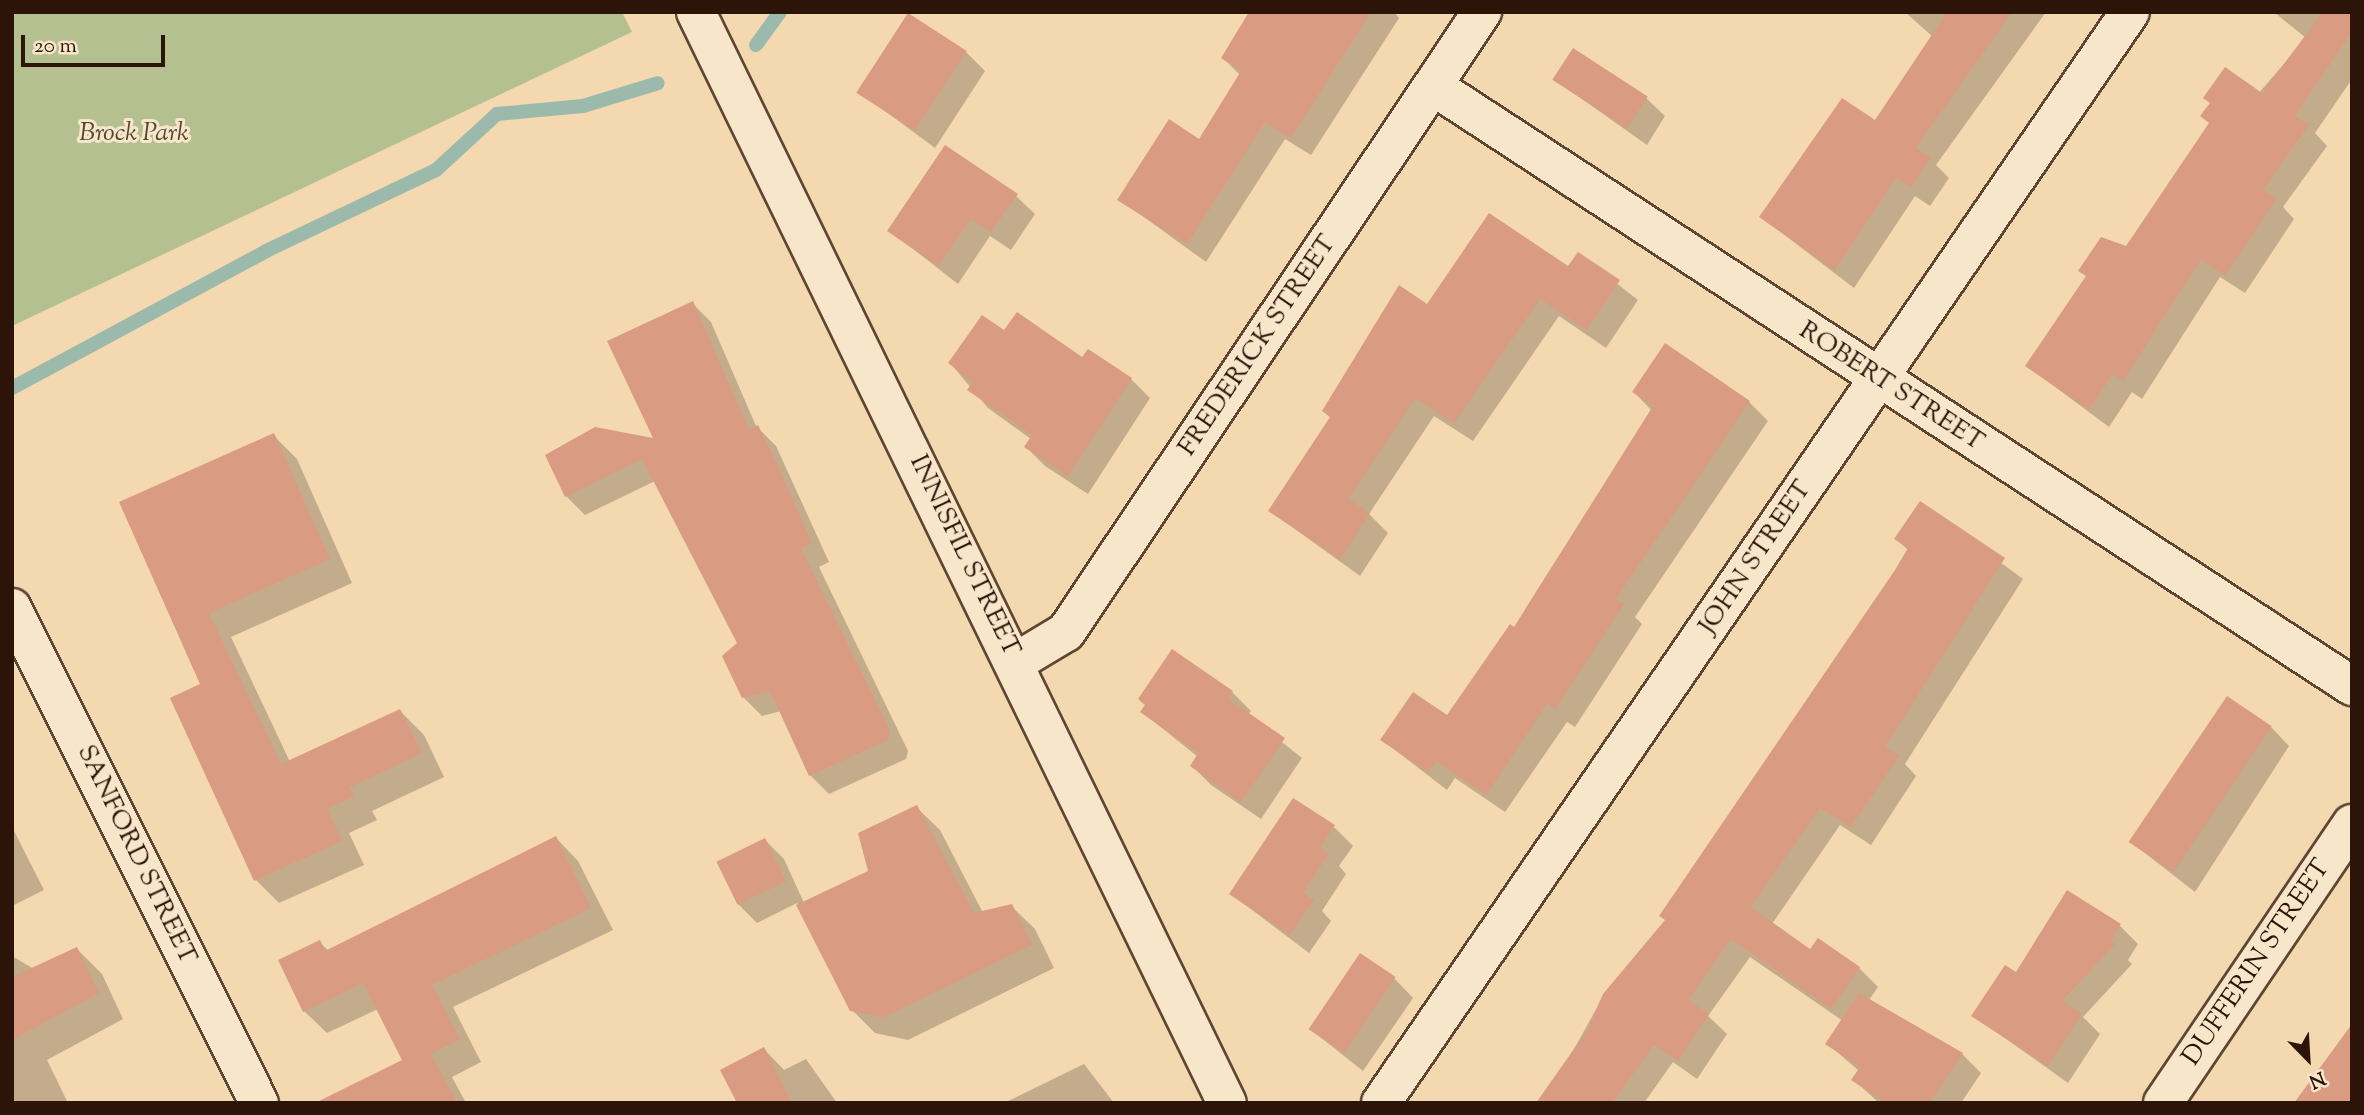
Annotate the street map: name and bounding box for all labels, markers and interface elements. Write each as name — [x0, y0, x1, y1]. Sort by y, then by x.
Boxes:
scale bar — [24, 21, 168, 65]
text: 20 m — [34, 32, 77, 62]
park label: Brock Park — [79, 118, 189, 150]
street label: FREDERICK STREET — [1172, 230, 1344, 462]
street label: ROBERT STREET — [1793, 316, 1989, 458]
street label: INNISFIL STREET — [902, 450, 1026, 662]
street label: JOHN STREET — [1693, 475, 1819, 641]
street label: SANFORD STREET — [69, 740, 203, 970]
street label: DUFFERIN STREET — [2176, 854, 2338, 1072]
north arrow — [2273, 1024, 2343, 1094]
text: N — [2304, 1063, 2329, 1094]

